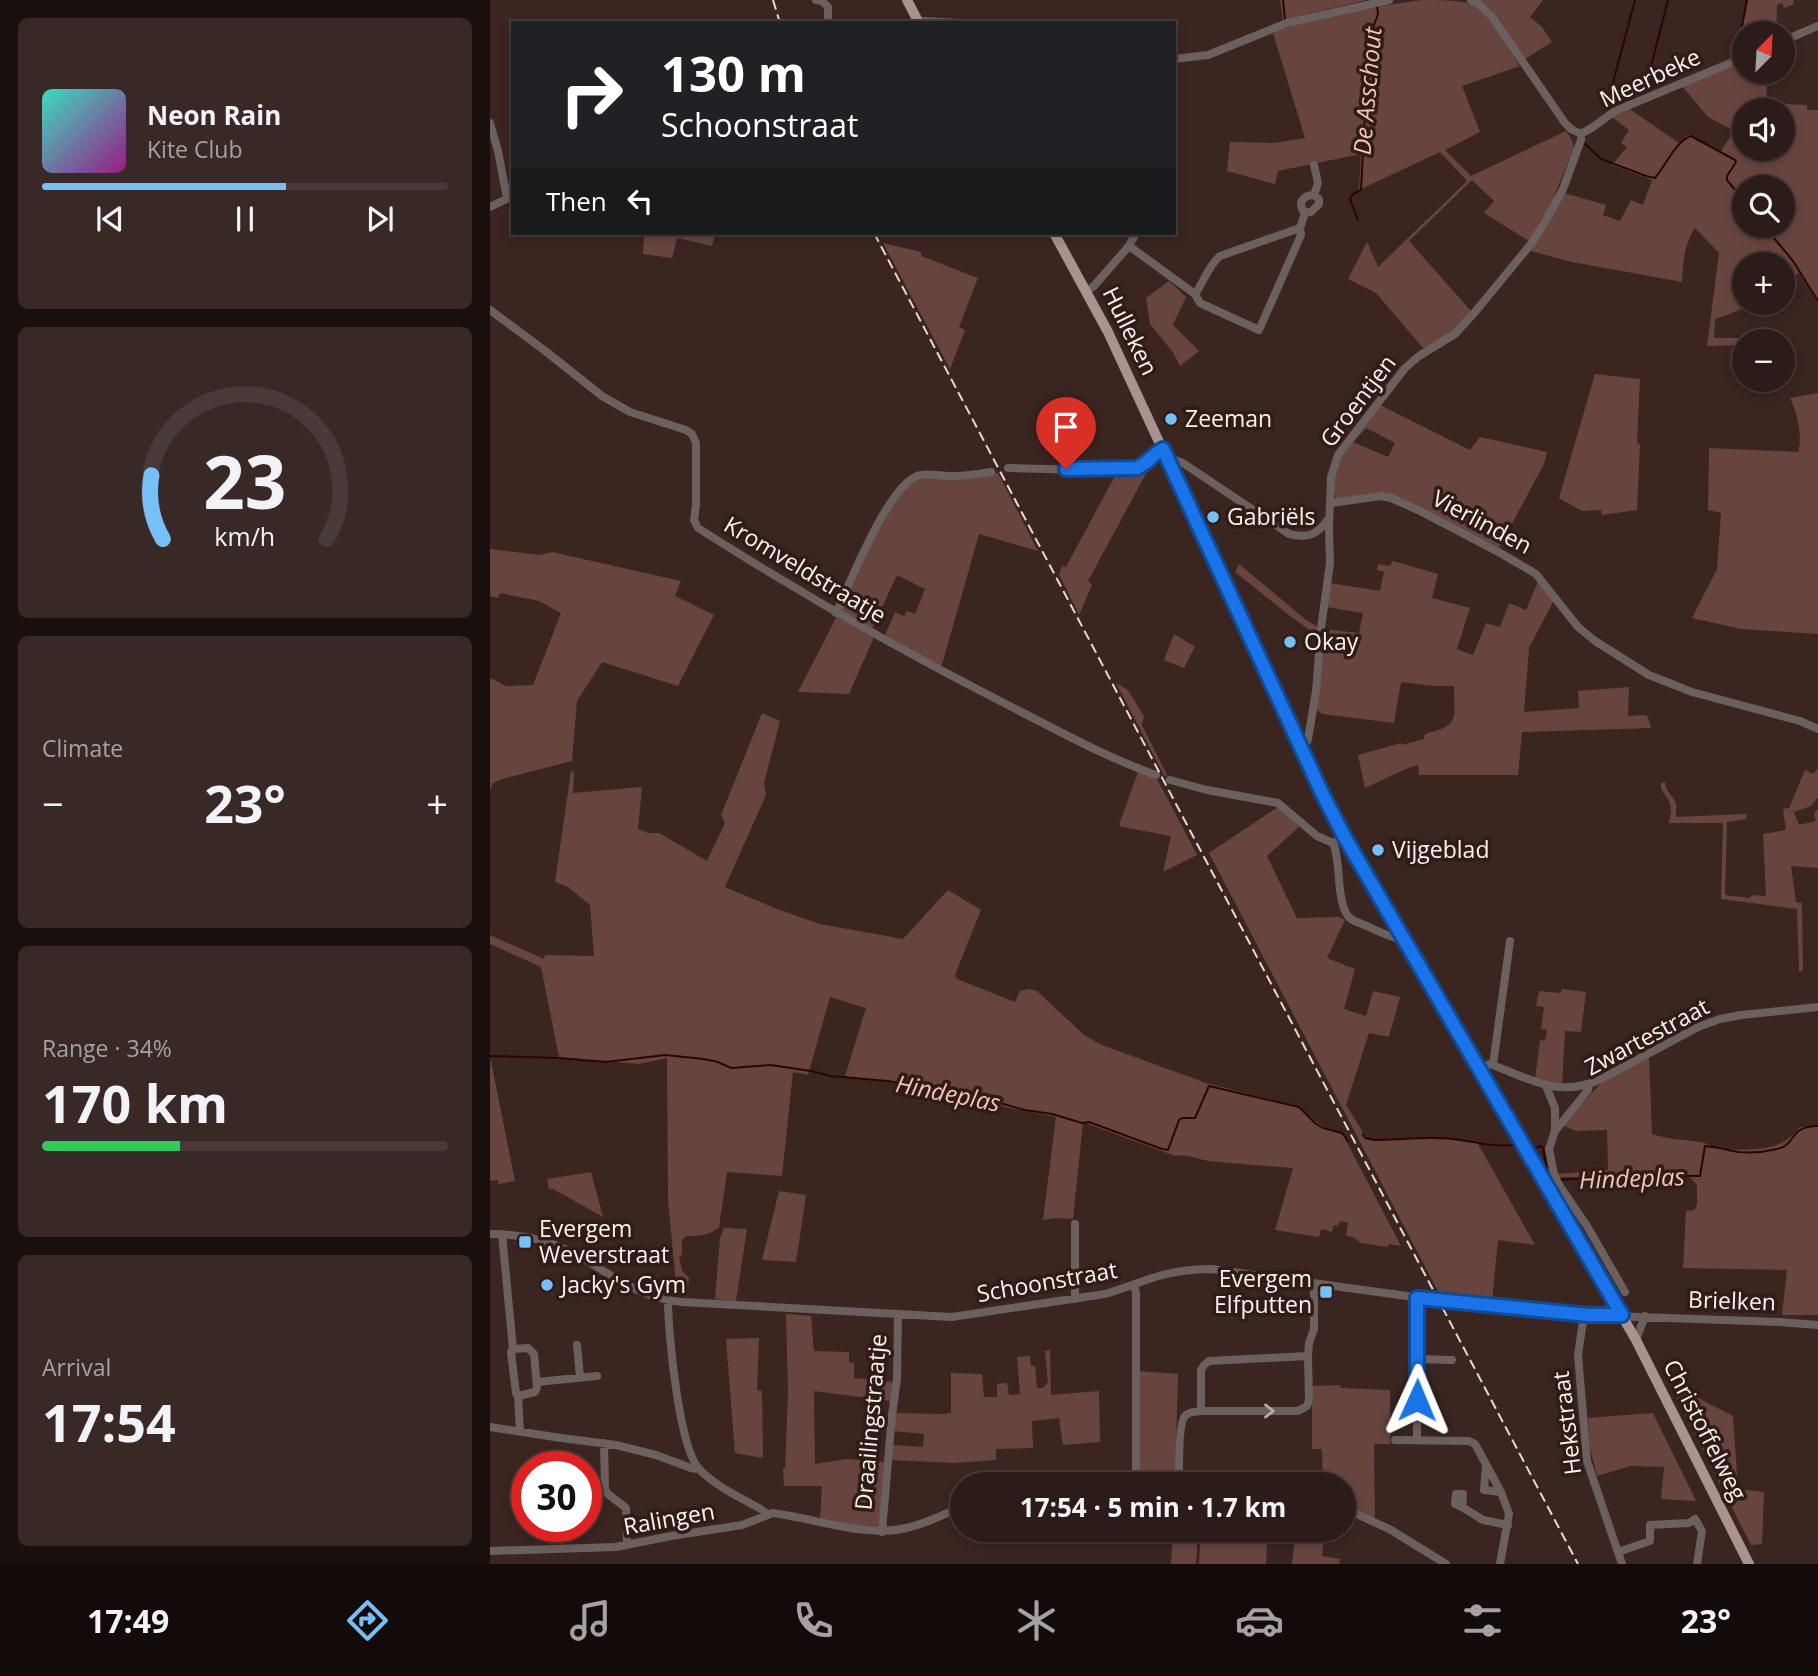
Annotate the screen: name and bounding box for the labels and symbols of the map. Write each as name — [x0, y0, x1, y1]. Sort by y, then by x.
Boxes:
north arrow — [1732, 21, 1796, 84]
water label: De Asschout — [1344, 24, 1389, 156]
street label: Meerbeke — [1594, 40, 1705, 114]
street label: Hulleken — [1096, 281, 1166, 380]
street label: Groentjen — [1312, 348, 1402, 453]
pin — [1036, 397, 1096, 469]
place label: Zeeman — [1185, 402, 1272, 434]
marker: Zeeman — [1163, 411, 1179, 427]
street label: Vierlinden — [1427, 481, 1538, 561]
place label: Gabriëls — [1227, 500, 1315, 532]
street label: Kromveldstraatje — [718, 508, 893, 630]
marker: Gabriëls — [1205, 509, 1221, 525]
place label: Okay — [1304, 625, 1359, 657]
marker: Okay — [1282, 634, 1298, 650]
place label: Vijgeblad — [1392, 833, 1489, 865]
marker: Vijgeblad — [1370, 842, 1386, 858]
street label: Zwartestraat — [1579, 990, 1714, 1082]
water label: Hindeplas — [893, 1066, 1003, 1119]
water label: Hindeplas — [1578, 1159, 1685, 1196]
place label: Evergem Weverstraat — [539, 1212, 669, 1270]
marker: Evergem Weverstraat — [517, 1234, 533, 1250]
street label: Schoonstraat — [974, 1253, 1119, 1309]
place label: Evergem Elfputten — [1214, 1262, 1312, 1320]
place label: Jacky's Gym — [559, 1268, 686, 1300]
marker: Jacky's Gym — [539, 1277, 555, 1293]
street label: Brielken — [1688, 1282, 1777, 1318]
marker: Evergem Elfputten — [1318, 1284, 1334, 1300]
street label: Draailingstraatje — [846, 1333, 894, 1511]
street label: Christoffelweg — [1657, 1354, 1755, 1506]
position arrow — [1380, 1363, 1454, 1437]
street label: Hekstraat — [1544, 1369, 1588, 1477]
one-way arrow — [1265, 1403, 1275, 1419]
speed limit sign: 30 — [511, 1451, 602, 1542]
street label: Ralingen — [621, 1494, 717, 1542]

